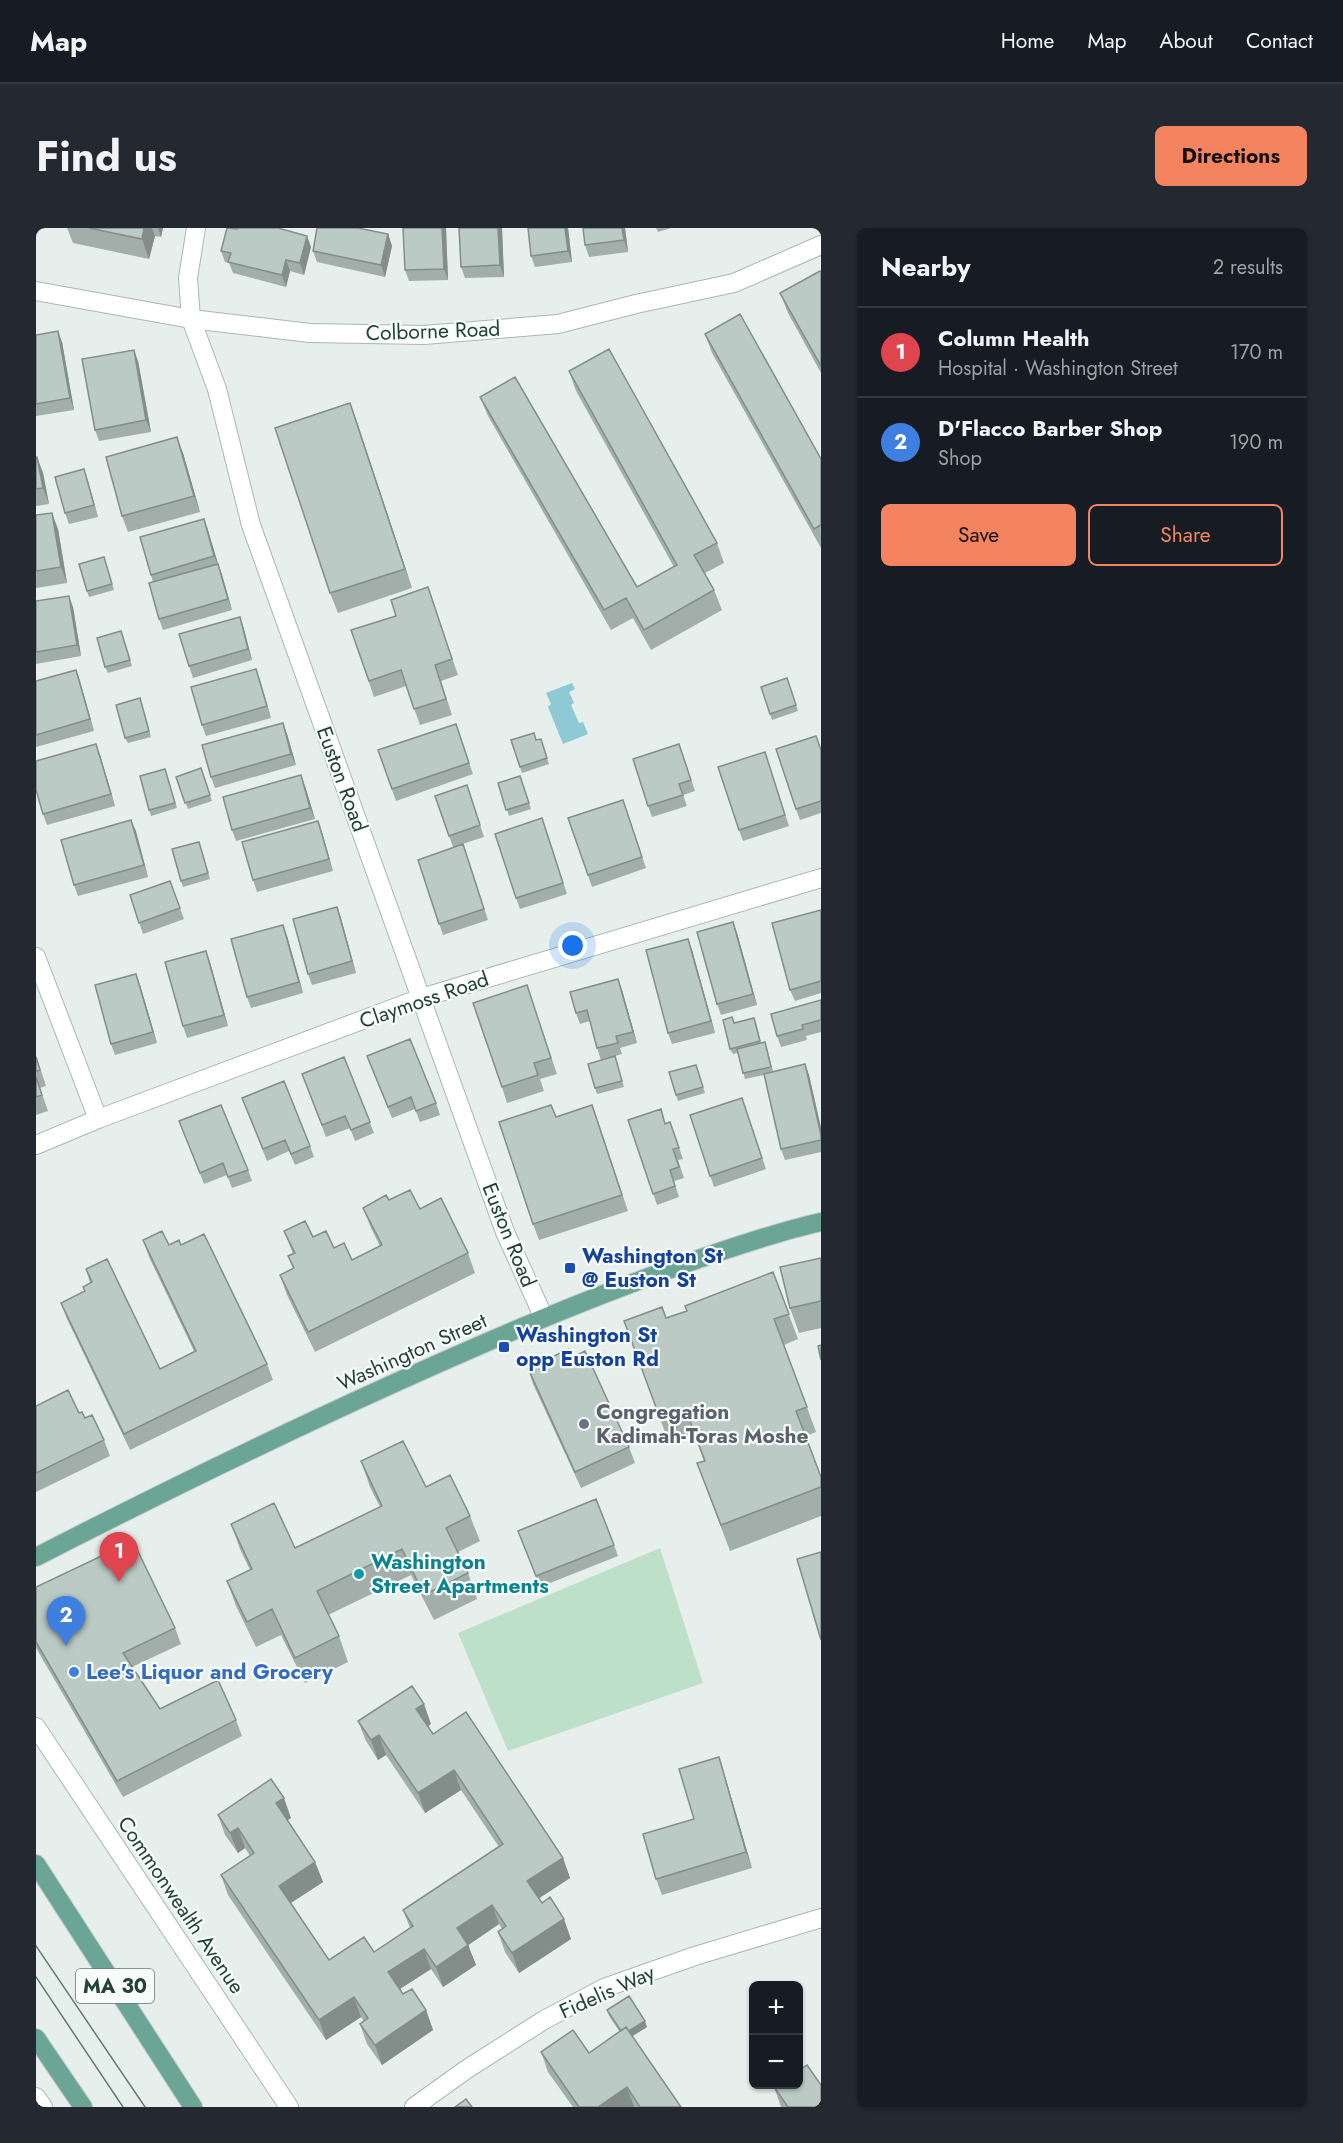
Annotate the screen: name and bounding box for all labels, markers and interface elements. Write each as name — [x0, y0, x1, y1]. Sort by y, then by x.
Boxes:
text: Map — [30, 21, 87, 62]
text: Home — [1001, 26, 1054, 56]
text: Map — [1087, 26, 1127, 56]
text: About — [1160, 26, 1213, 56]
text: Contact — [1246, 26, 1313, 56]
text: Find us — [36, 126, 177, 187]
button: Directions — [1155, 126, 1307, 186]
text: Nearby — [881, 248, 970, 286]
text: 2 results — [1213, 253, 1283, 282]
street label: Colborne Road — [365, 314, 501, 348]
text: Column Health — [938, 322, 1090, 354]
text: 1 — [895, 338, 906, 367]
text: 170 m — [1230, 338, 1283, 367]
text: Hospital · Washington Street — [938, 354, 1178, 383]
text: D'Flacco Barber Shop — [938, 412, 1162, 444]
text: 2 — [894, 428, 907, 457]
text: 190 m — [1229, 428, 1283, 457]
text: Shop — [938, 444, 982, 473]
button: Save — [881, 504, 1076, 566]
button: Share — [1088, 504, 1283, 566]
street label: Euston Road — [309, 722, 375, 836]
your location — [558, 931, 587, 960]
street label: Claymoss Road — [355, 964, 493, 1036]
street label: Euston Road — [474, 1178, 544, 1292]
place label: Washington St @ Euston St — [582, 1241, 723, 1295]
marker: Washington St @ Euston St — [563, 1261, 577, 1275]
street label: Washington Street — [333, 1306, 491, 1398]
place label: Washington St opp Euston Rd — [516, 1320, 659, 1374]
marker: Washington St opp Euston Rd — [497, 1340, 511, 1354]
place label: Congregation Kadimah-Toras Moshe — [596, 1397, 808, 1451]
marker: Congregation Kadimah-Toras Moshe — [577, 1417, 591, 1431]
pin: 1 — [100, 1532, 139, 1582]
place label: Washington Street Apartments — [371, 1547, 549, 1601]
marker: Washington Street Apartments — [352, 1567, 366, 1581]
pin: 2 — [46, 1596, 86, 1646]
place label: Lee's Liquor and Grocery — [86, 1657, 334, 1687]
marker: Lee's Liquor and Grocery — [67, 1665, 81, 1679]
street label: Commonwealth Avenue — [110, 1810, 252, 2000]
street label: Fidelis Way — [554, 1957, 660, 2026]
road number: MA 30 — [76, 1969, 154, 2003]
map controls — [749, 1981, 803, 2089]
button: + — [749, 1981, 803, 2035]
button: − — [749, 2035, 803, 2089]

